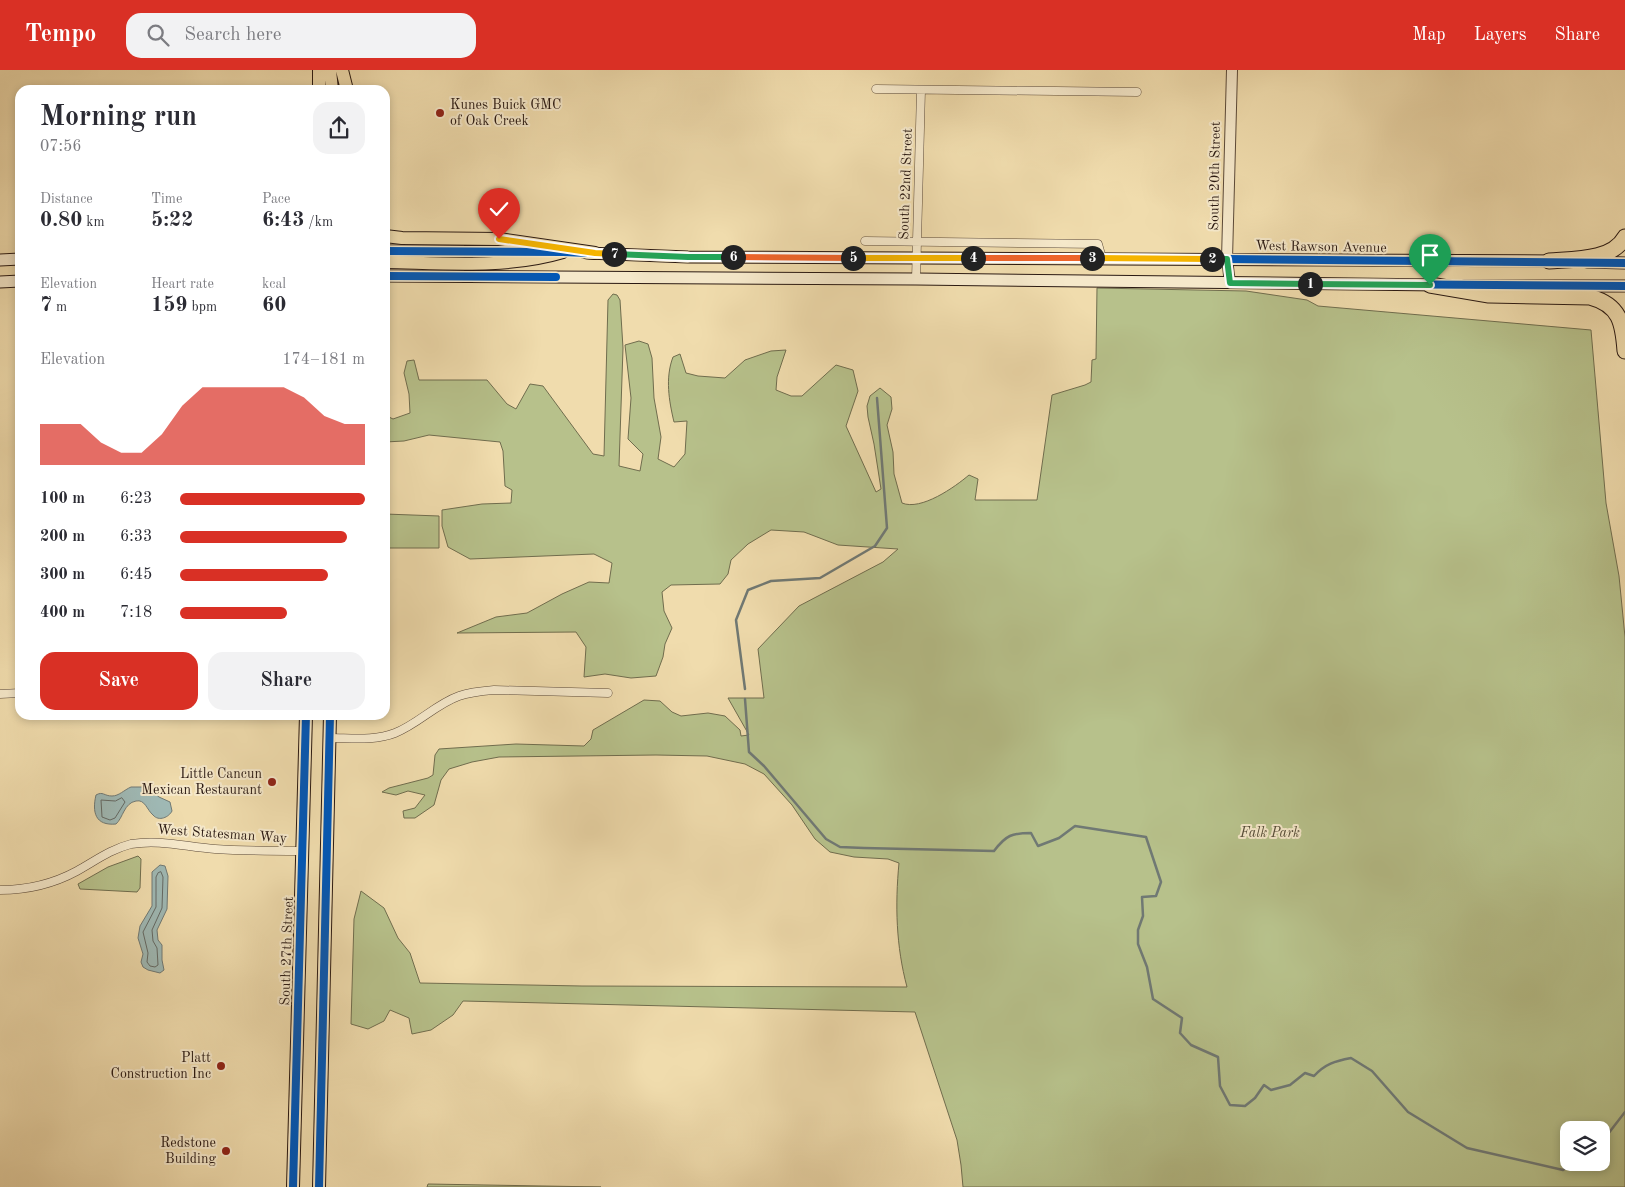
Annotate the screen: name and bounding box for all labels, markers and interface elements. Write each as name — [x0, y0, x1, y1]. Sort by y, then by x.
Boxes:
search box — [126, 13, 476, 58]
icon: search — [144, 21, 172, 49]
text: Tempo — [25, 23, 96, 47]
text: Search here — [184, 26, 282, 45]
text: Map — [1412, 26, 1446, 44]
text: Layers — [1474, 26, 1526, 44]
text: Share — [1554, 26, 1600, 44]
place label: Kunes Buick GMC of Oak Creek — [450, 98, 561, 128]
button: share — [313, 102, 365, 154]
text: Morning run — [40, 104, 197, 132]
marker: Kunes Buick GMC of Oak Creek — [434, 107, 446, 119]
street label: South 20th Street — [1207, 121, 1223, 231]
street label: South 22nd Street — [897, 128, 915, 240]
text: 07:56 — [40, 139, 82, 155]
pin — [478, 188, 520, 239]
text: Distance — [40, 192, 93, 206]
text: Time — [151, 192, 182, 206]
text: Pace — [262, 192, 290, 206]
icon: check — [485, 195, 513, 223]
text: 0.80 — [40, 210, 82, 231]
text: 5:22 — [151, 210, 193, 231]
text: 6:43 — [262, 210, 304, 231]
text: km — [82, 215, 105, 229]
text: /km — [304, 215, 333, 229]
pin — [1409, 234, 1451, 285]
street label: West Rawson Avenue — [1255, 239, 1387, 255]
icon: arrive — [1416, 241, 1444, 269]
pin: 7 — [602, 242, 626, 266]
pin: 6 — [720, 244, 746, 270]
pin: 5 — [840, 246, 866, 270]
pin: 4 — [960, 246, 986, 270]
pin: 3 — [1080, 246, 1104, 270]
pin: 2 — [1200, 246, 1224, 272]
text: 7 — [610, 247, 619, 261]
text: 6 — [729, 250, 738, 264]
text: 5 — [849, 251, 858, 265]
text: 4 — [969, 251, 978, 265]
text: 3 — [1088, 251, 1097, 265]
text: 2 — [1208, 252, 1217, 266]
pin: 1 — [1298, 272, 1322, 296]
text: Elevation — [40, 277, 97, 291]
text: Heart rate — [151, 277, 214, 291]
text: kcal — [262, 277, 286, 291]
text: 1 — [1306, 277, 1315, 291]
text: 7 — [40, 295, 52, 316]
text: 159 — [151, 295, 188, 316]
text: 60 — [262, 295, 286, 316]
text: m — [52, 300, 67, 314]
text: bpm — [188, 300, 217, 314]
text: Elevation — [40, 352, 105, 368]
text: 174–181 m — [282, 352, 365, 368]
text: 100 m — [40, 491, 85, 507]
text: 6:23 — [120, 491, 152, 507]
text: 200 m — [40, 529, 85, 545]
text: 6:33 — [120, 529, 152, 545]
text: 300 m — [40, 567, 85, 583]
text: 6:45 — [120, 567, 152, 583]
text: 400 m — [40, 605, 85, 621]
text: 7:18 — [120, 605, 152, 621]
button: Save — [40, 652, 198, 710]
button: Share — [208, 652, 365, 710]
place label: Little Cancun Mexican Restaurant — [141, 767, 262, 797]
marker: Little Cancun Mexican Restaurant — [266, 776, 278, 788]
street label: West Statesman Way — [157, 822, 288, 846]
park label: Falk Park — [1239, 826, 1300, 840]
street label: South 27th Street — [278, 896, 296, 1006]
place label: Platt Construction Inc — [111, 1051, 211, 1081]
marker: Platt Construction Inc — [215, 1060, 227, 1072]
map controls — [1560, 1121, 1610, 1171]
button: layers — [1560, 1121, 1610, 1171]
place label: Redstone Building — [160, 1136, 216, 1166]
marker: Redstone Building — [220, 1145, 232, 1157]

